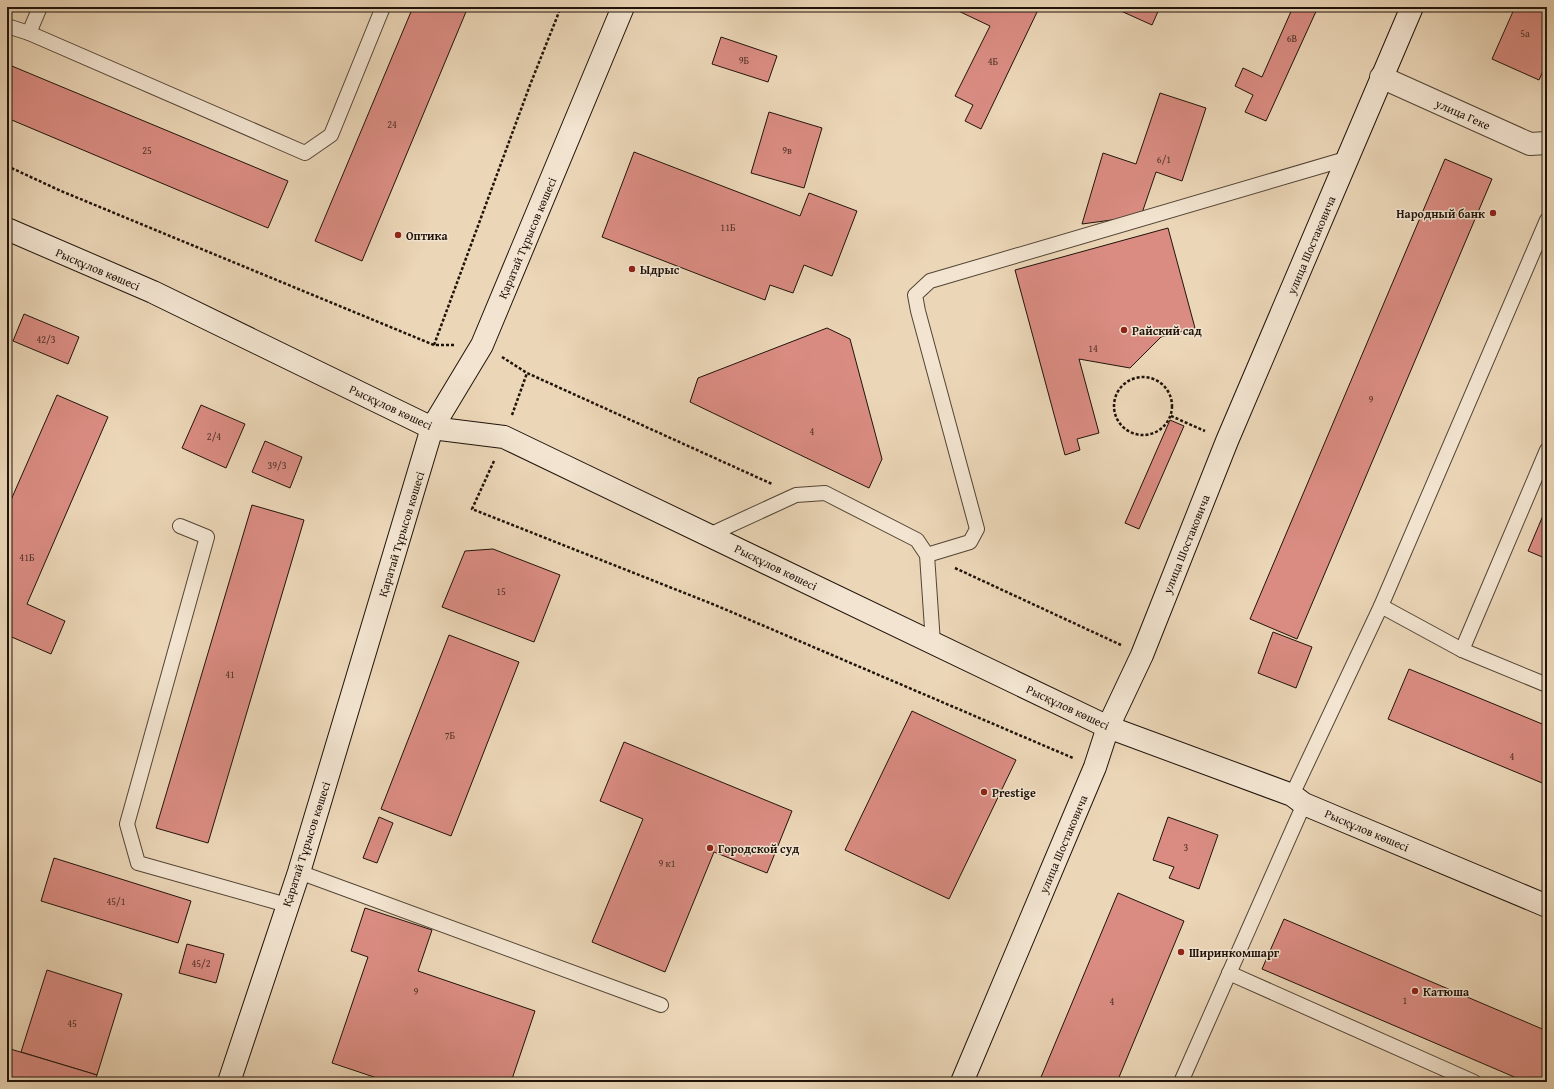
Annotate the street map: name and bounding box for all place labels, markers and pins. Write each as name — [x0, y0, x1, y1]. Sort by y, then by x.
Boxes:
place label: Народный банк — [1396, 205, 1485, 222]
marker: Народный банк — [1488, 208, 1498, 218]
place label: Оптика — [406, 227, 449, 244]
marker: Оптика — [393, 230, 403, 240]
place label: Ыдрыс — [640, 261, 680, 278]
marker: Ыдрыс — [627, 264, 637, 274]
place label: Райский сад — [1132, 322, 1202, 339]
marker: Райский сад — [1119, 325, 1129, 335]
place label: Prestige — [992, 784, 1036, 801]
marker: Prestige — [979, 787, 989, 797]
place label: Городской суд — [718, 840, 800, 857]
marker: Городской суд — [705, 843, 715, 853]
place label: Ширинкомшарг — [1189, 944, 1280, 961]
marker: Ширинкомшарг — [1176, 947, 1186, 957]
place label: Катюша — [1423, 983, 1470, 1000]
marker: Катюша — [1410, 986, 1420, 996]

